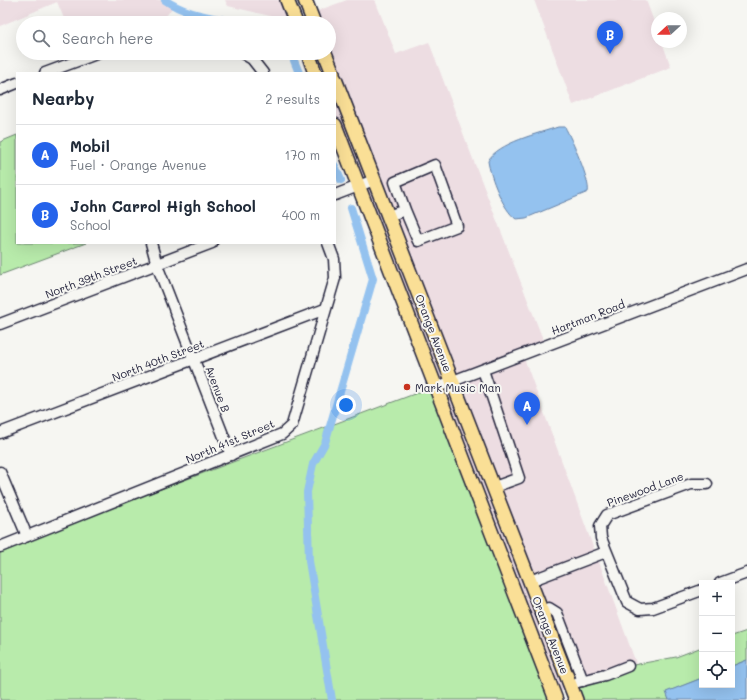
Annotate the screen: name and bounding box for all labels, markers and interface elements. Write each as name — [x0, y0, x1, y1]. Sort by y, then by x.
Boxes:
north arrow — [651, 12, 687, 48]
search box — [16, 16, 336, 60]
pin: B — [597, 21, 623, 54]
icon: search — [30, 27, 52, 49]
text: Search here — [62, 28, 153, 48]
text: Nearby — [32, 87, 94, 109]
text: 2 results — [265, 90, 320, 107]
text: Mobil — [70, 136, 110, 156]
text: A — [40, 146, 50, 163]
text: 170 m — [284, 146, 320, 163]
text: Fuel · Orange Avenue — [70, 156, 207, 173]
text: John Carrol High School — [70, 196, 256, 216]
text: B — [41, 206, 49, 223]
text: 400 m — [282, 206, 320, 223]
text: School — [70, 216, 111, 233]
street label: North 39th Street — [43, 253, 139, 301]
street label: Orange Avenue — [412, 292, 456, 374]
street label: Hartman Road — [549, 296, 627, 338]
street label: North 40th Street — [110, 335, 206, 384]
street label: Avenue B — [202, 364, 234, 414]
place label: Mark Music Man — [415, 380, 501, 395]
marker: Mark Music Man — [402, 382, 412, 392]
pin: A — [514, 392, 540, 425]
your location — [336, 395, 356, 415]
street label: North 41st Street — [183, 416, 277, 466]
street label: Pinewood Lane — [605, 468, 686, 510]
map controls — [699, 580, 735, 688]
button: + — [699, 580, 735, 616]
street label: Orange Avenue — [529, 594, 573, 676]
button: − — [699, 616, 735, 652]
button: locate — [699, 652, 735, 688]

